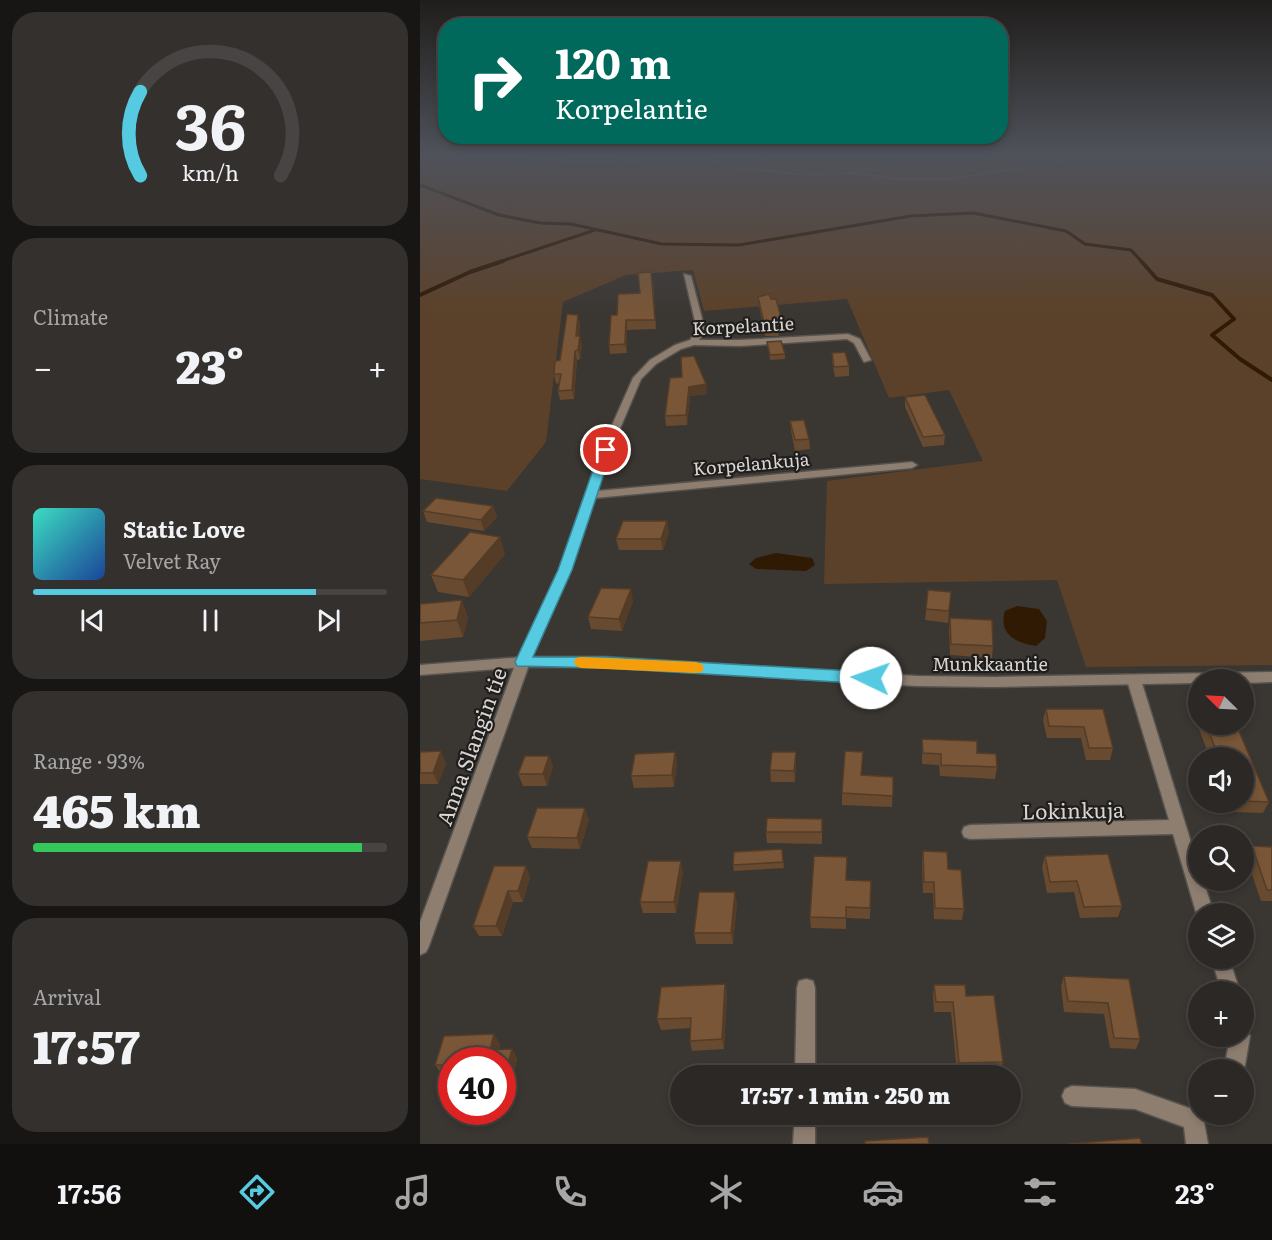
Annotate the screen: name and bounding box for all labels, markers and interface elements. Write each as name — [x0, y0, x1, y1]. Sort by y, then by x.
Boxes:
text: 120 m — [555, 30, 671, 92]
icon: right — [456, 42, 534, 120]
text: 36 — [174, 77, 246, 169]
text: Korpelantie — [555, 87, 708, 127]
text: km/h — [181, 157, 239, 189]
text: Climate — [33, 301, 108, 331]
street label: Korpelantie — [691, 309, 795, 341]
text: 23° — [176, 331, 244, 398]
text: − — [33, 341, 52, 390]
text: + — [368, 341, 387, 390]
pin — [580, 424, 631, 475]
icon: arrive — [589, 433, 622, 466]
street label: Korpelankuja — [692, 444, 811, 482]
text: Static Love — [123, 512, 245, 545]
text: Velvet Ray — [123, 545, 221, 575]
icon: previous — [76, 604, 109, 637]
icon: pause — [194, 604, 227, 637]
icon: next — [312, 604, 345, 637]
position arrow — [839, 646, 903, 710]
street label: Munkkaantie — [932, 650, 1048, 677]
street label: Anna Slangin tie — [427, 663, 513, 829]
north arrow — [1188, 669, 1254, 735]
map controls — [1188, 669, 1254, 1125]
text: Range · 93% — [33, 745, 145, 775]
button: sound — [1188, 747, 1254, 813]
text: 465 km — [33, 775, 201, 842]
street label: Lokinkuja — [1022, 793, 1125, 825]
button: search — [1188, 825, 1254, 891]
button: layers — [1188, 903, 1254, 969]
text: Arrival — [33, 981, 101, 1011]
button: + — [1188, 981, 1254, 1047]
text: 17:57 — [33, 1011, 140, 1078]
speed limit sign: 40 — [438, 1047, 516, 1125]
button: − — [1188, 1059, 1254, 1125]
text: 17:57 · 1 min · 250 m — [741, 1078, 950, 1111]
icon: directions — [236, 1171, 278, 1213]
icon: music — [392, 1171, 434, 1213]
icon: phone — [549, 1171, 591, 1213]
icon: climate — [705, 1171, 747, 1213]
icon: car — [862, 1171, 904, 1213]
icon: filters — [1019, 1171, 1061, 1213]
text: 17:56 — [57, 1172, 121, 1212]
text: 23° — [1175, 1172, 1215, 1212]

